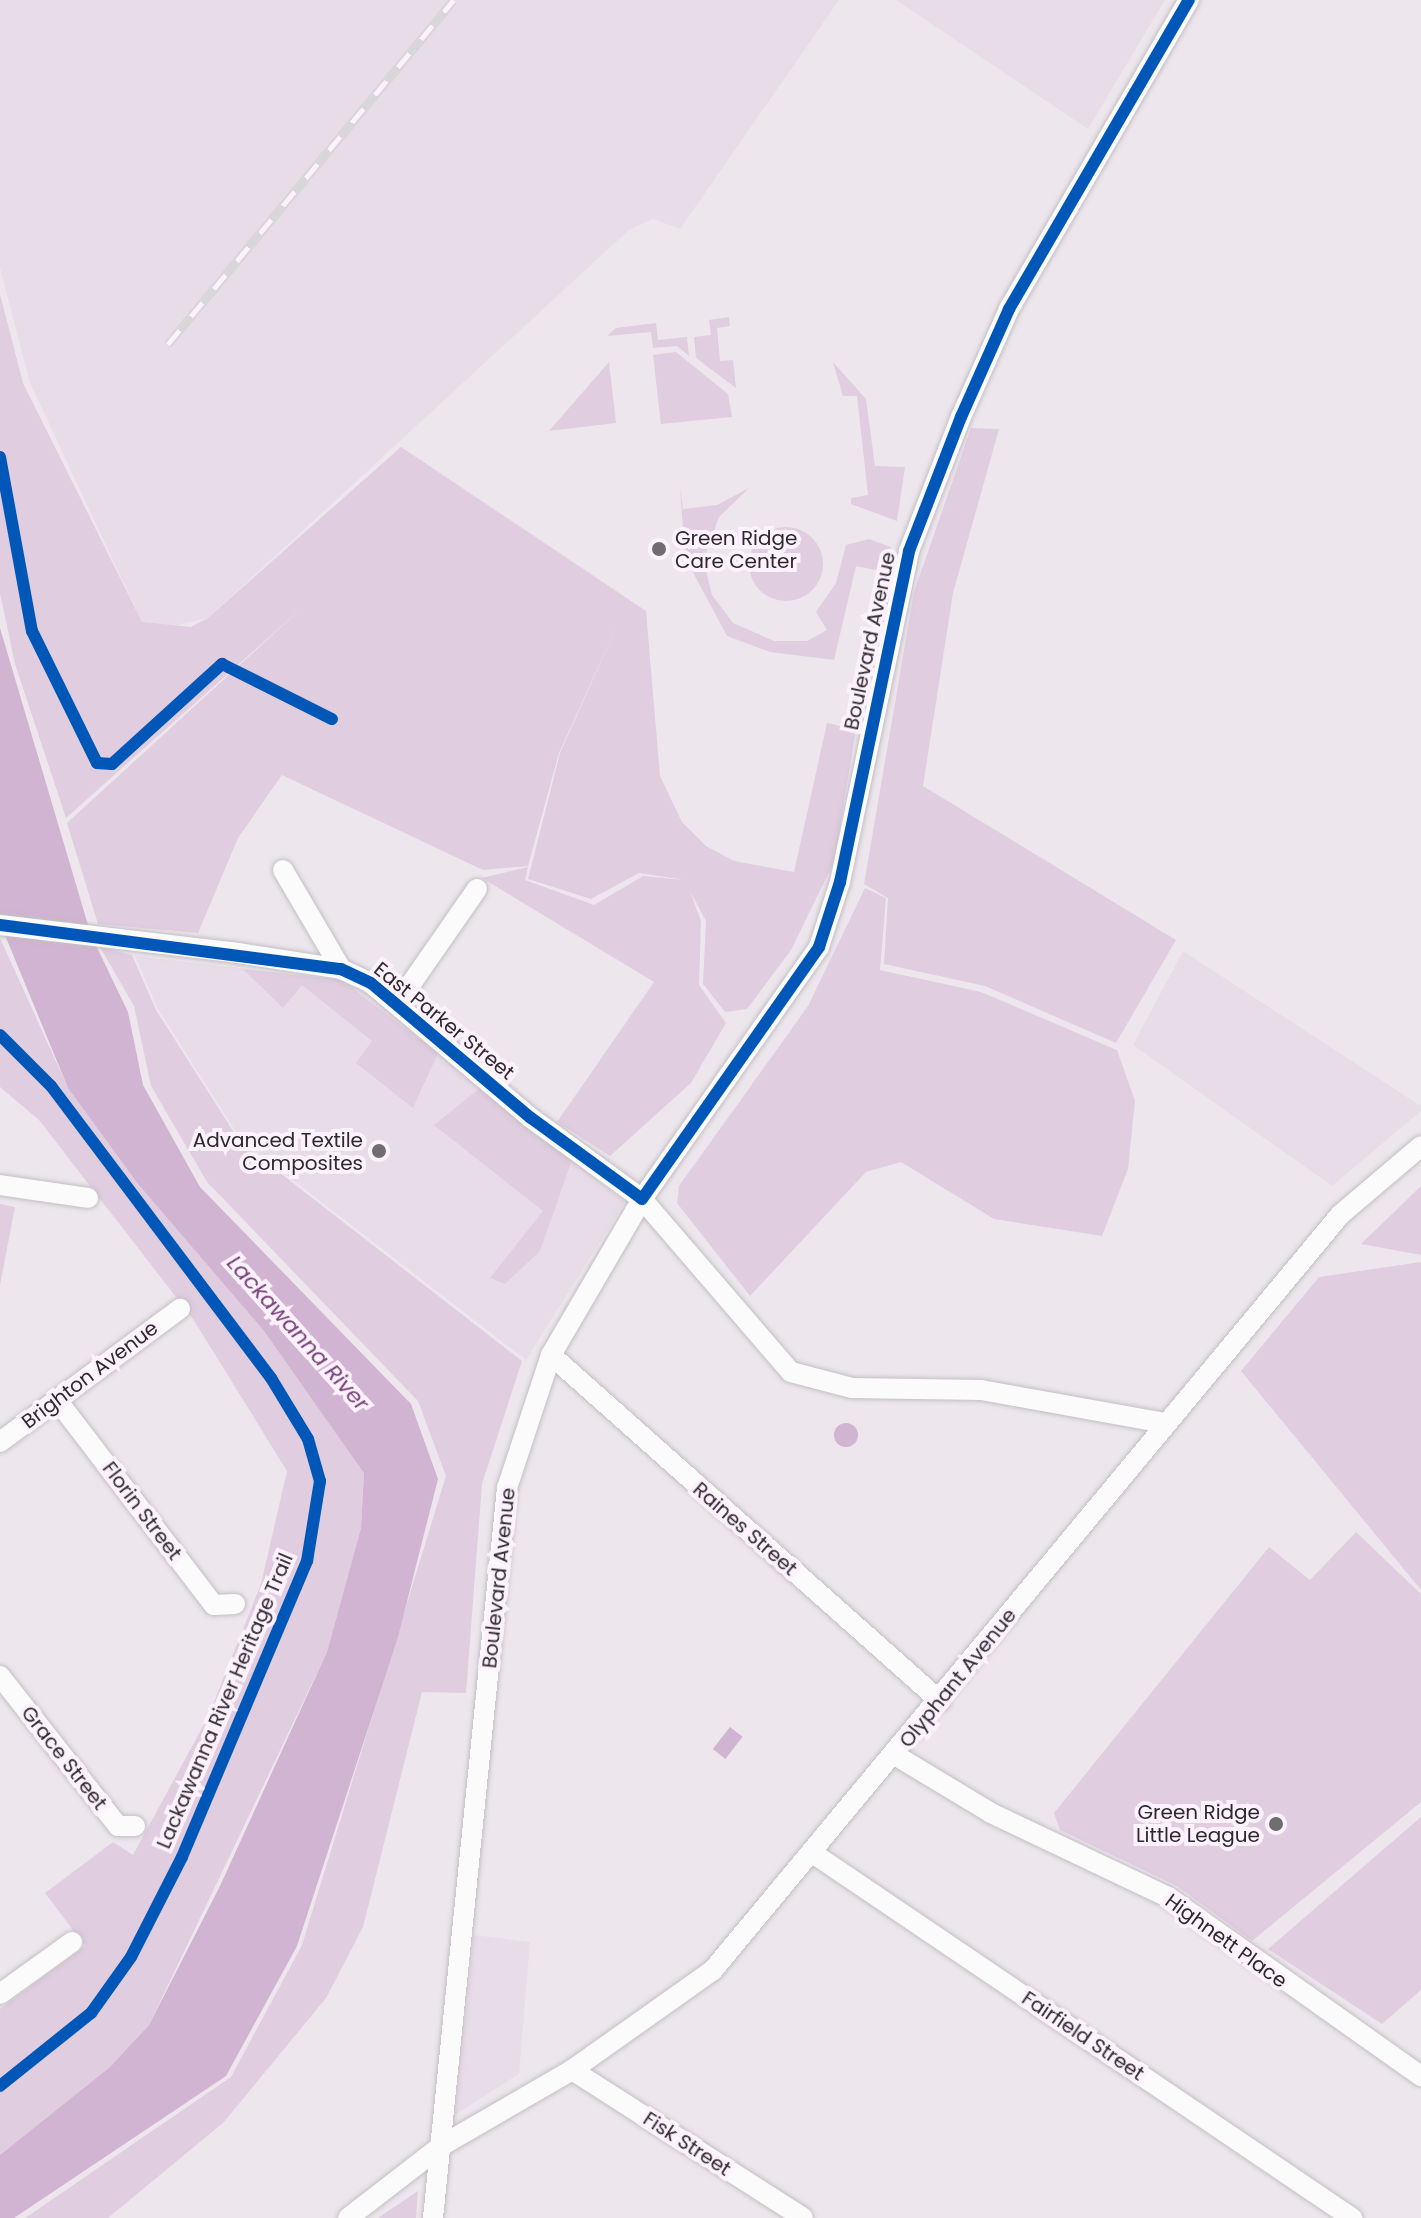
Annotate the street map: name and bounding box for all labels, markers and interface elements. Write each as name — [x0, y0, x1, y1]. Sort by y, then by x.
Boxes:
place label: Green Ridge Care Center — [675, 526, 797, 573]
marker: Green Ridge Care Center — [650, 540, 668, 558]
street label: Boulevard Avenue — [839, 550, 901, 732]
street label: East Parker Street — [369, 957, 519, 1085]
place label: Advanced Textile Composites — [193, 1128, 363, 1175]
marker: Advanced Textile Composites — [370, 1142, 388, 1160]
water label: Lackawanna River — [221, 1250, 375, 1416]
street label: Brighton Avenue — [17, 1316, 163, 1434]
street label: Florin Street — [97, 1457, 187, 1565]
street label: Raines Street — [688, 1477, 802, 1581]
street label: Boulevard Avenue — [478, 1487, 520, 1669]
street label: Lackawanna River Heritage Trail — [152, 1550, 298, 1852]
street label: Olyphant Avenue — [894, 1604, 1022, 1752]
street label: Grace Street — [16, 1701, 112, 1815]
place label: Green Ridge Little League — [1136, 1800, 1260, 1847]
marker: Green Ridge Little League — [1267, 1815, 1285, 1833]
street label: Highnett Place — [1160, 1889, 1292, 1993]
street label: Fairfield Street — [1017, 1986, 1149, 2086]
street label: Fisk Street — [639, 2107, 735, 2181]

